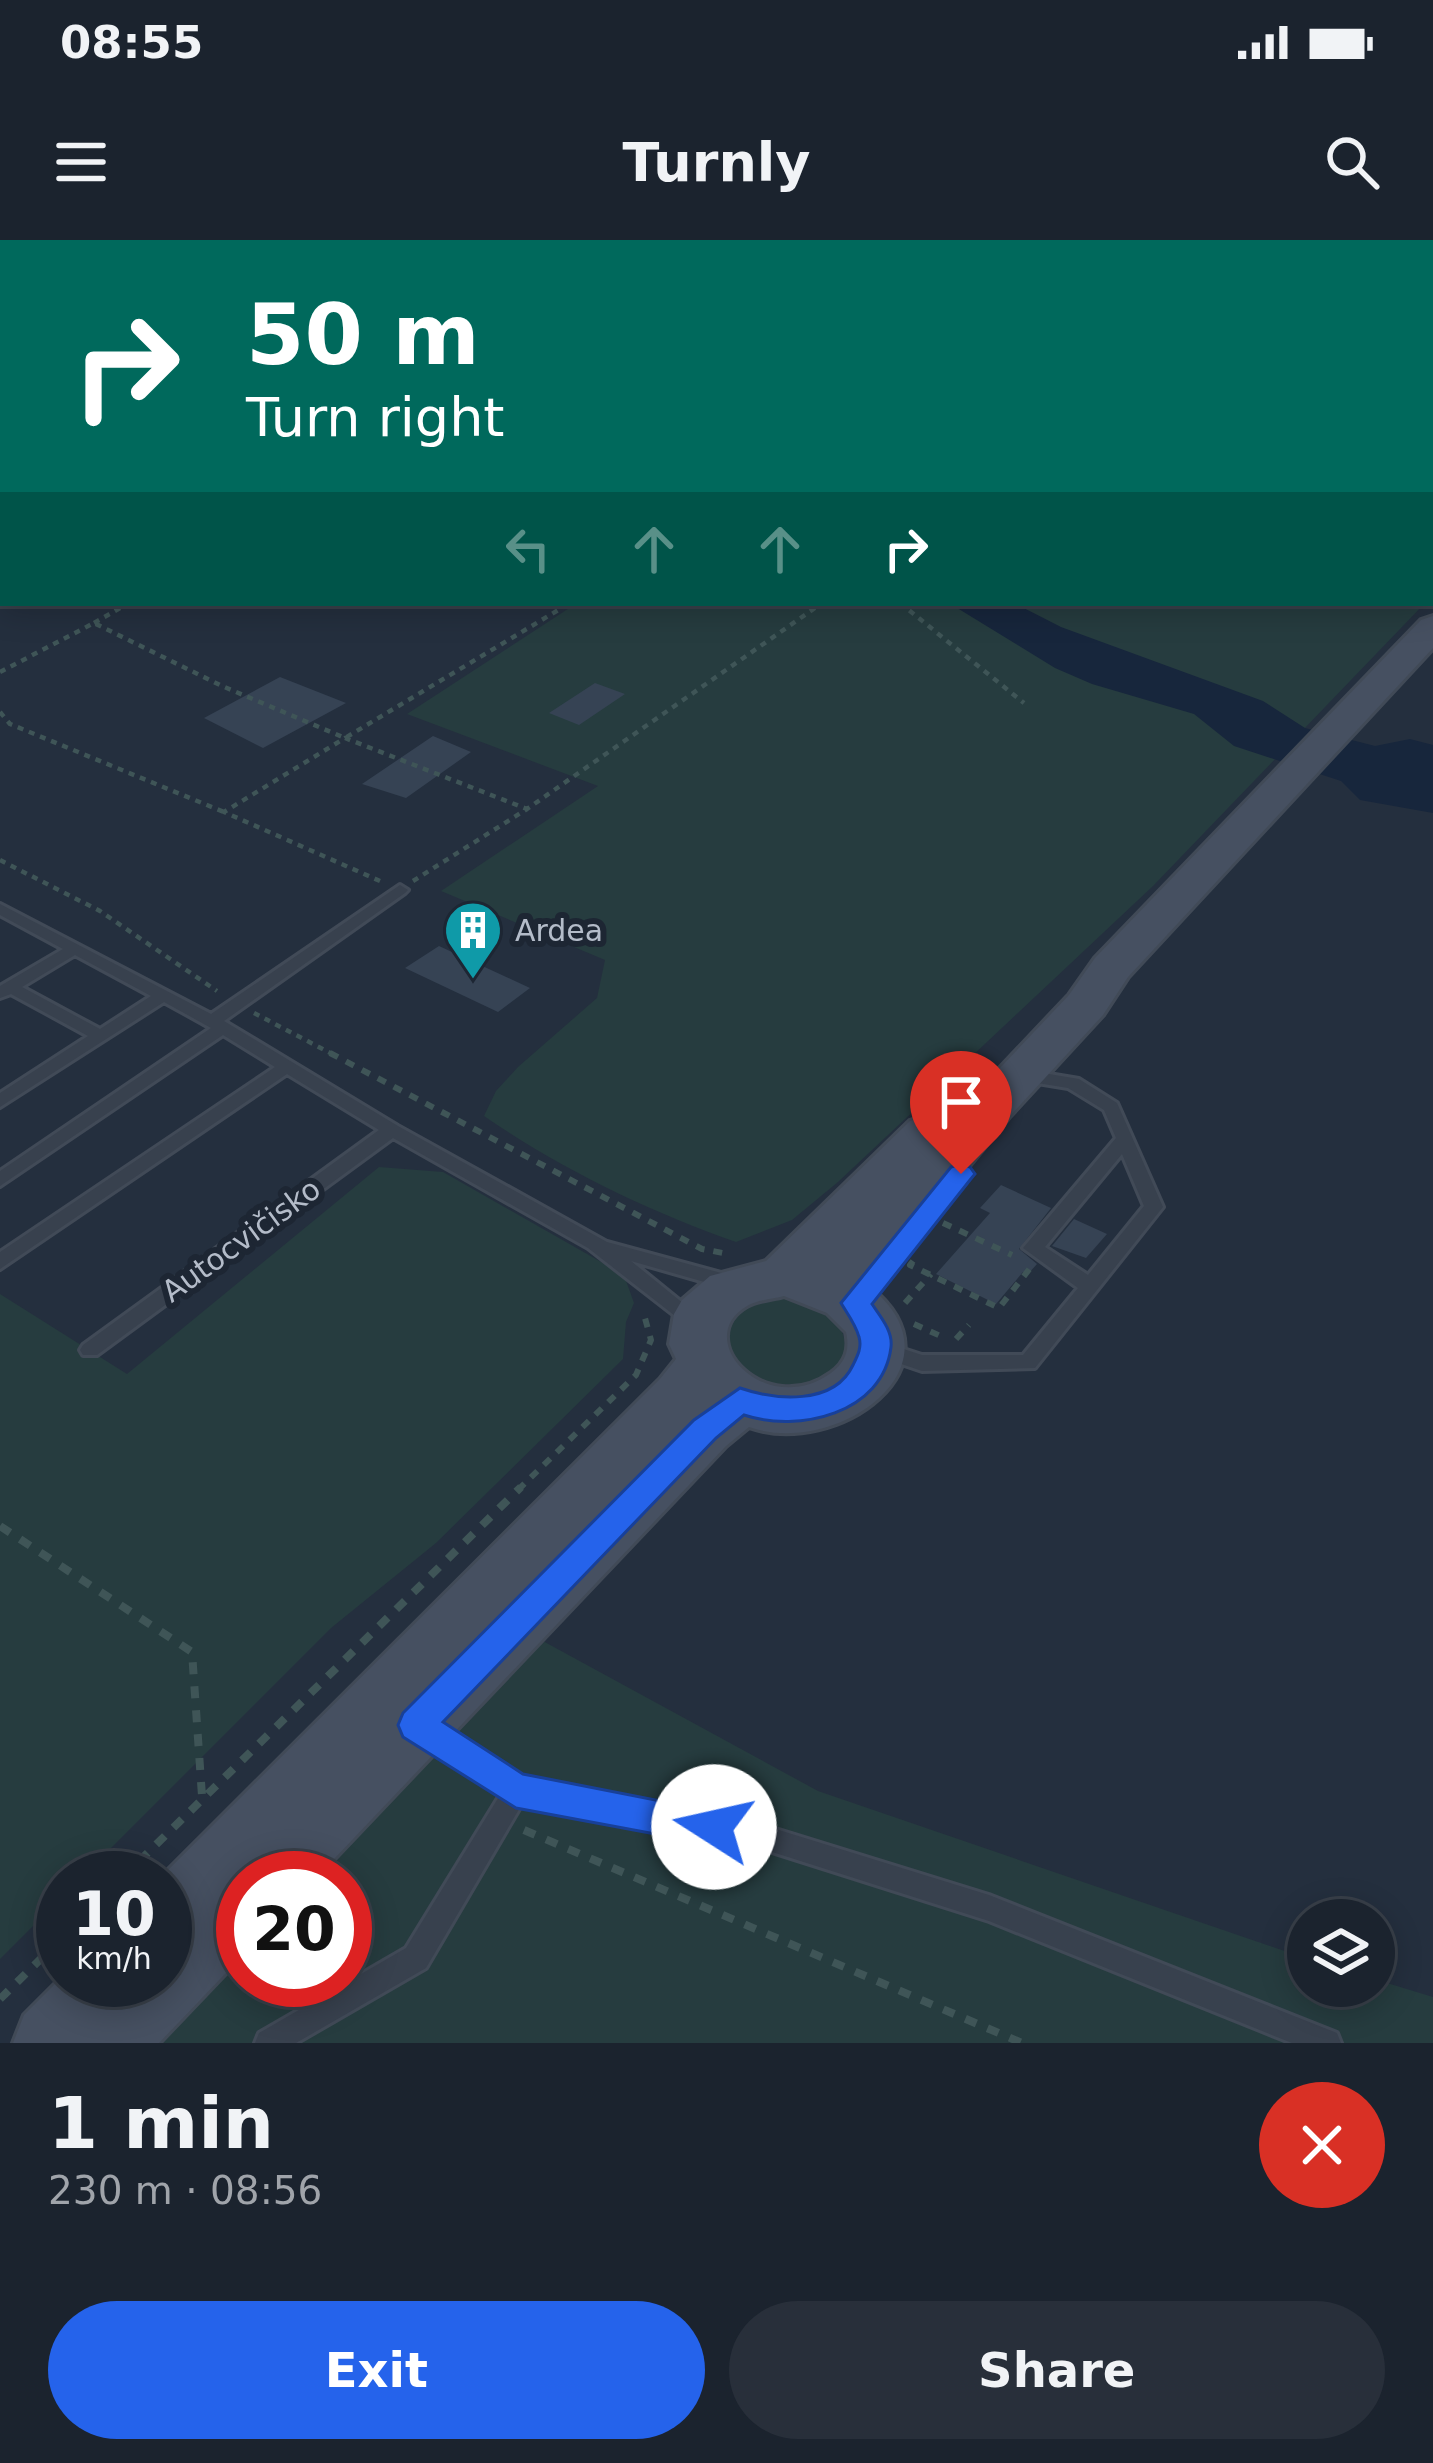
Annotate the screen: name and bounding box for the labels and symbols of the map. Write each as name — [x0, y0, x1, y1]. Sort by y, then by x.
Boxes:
building icon: Ardea — [442, 899, 504, 981]
place label: Ardea — [515, 913, 603, 948]
pin — [910, 1051, 1012, 1174]
street label: Autocvičisko — [155, 1171, 327, 1309]
position arrow — [651, 1764, 777, 1890]
speed limit sign: 20 — [216, 1851, 372, 2007]

